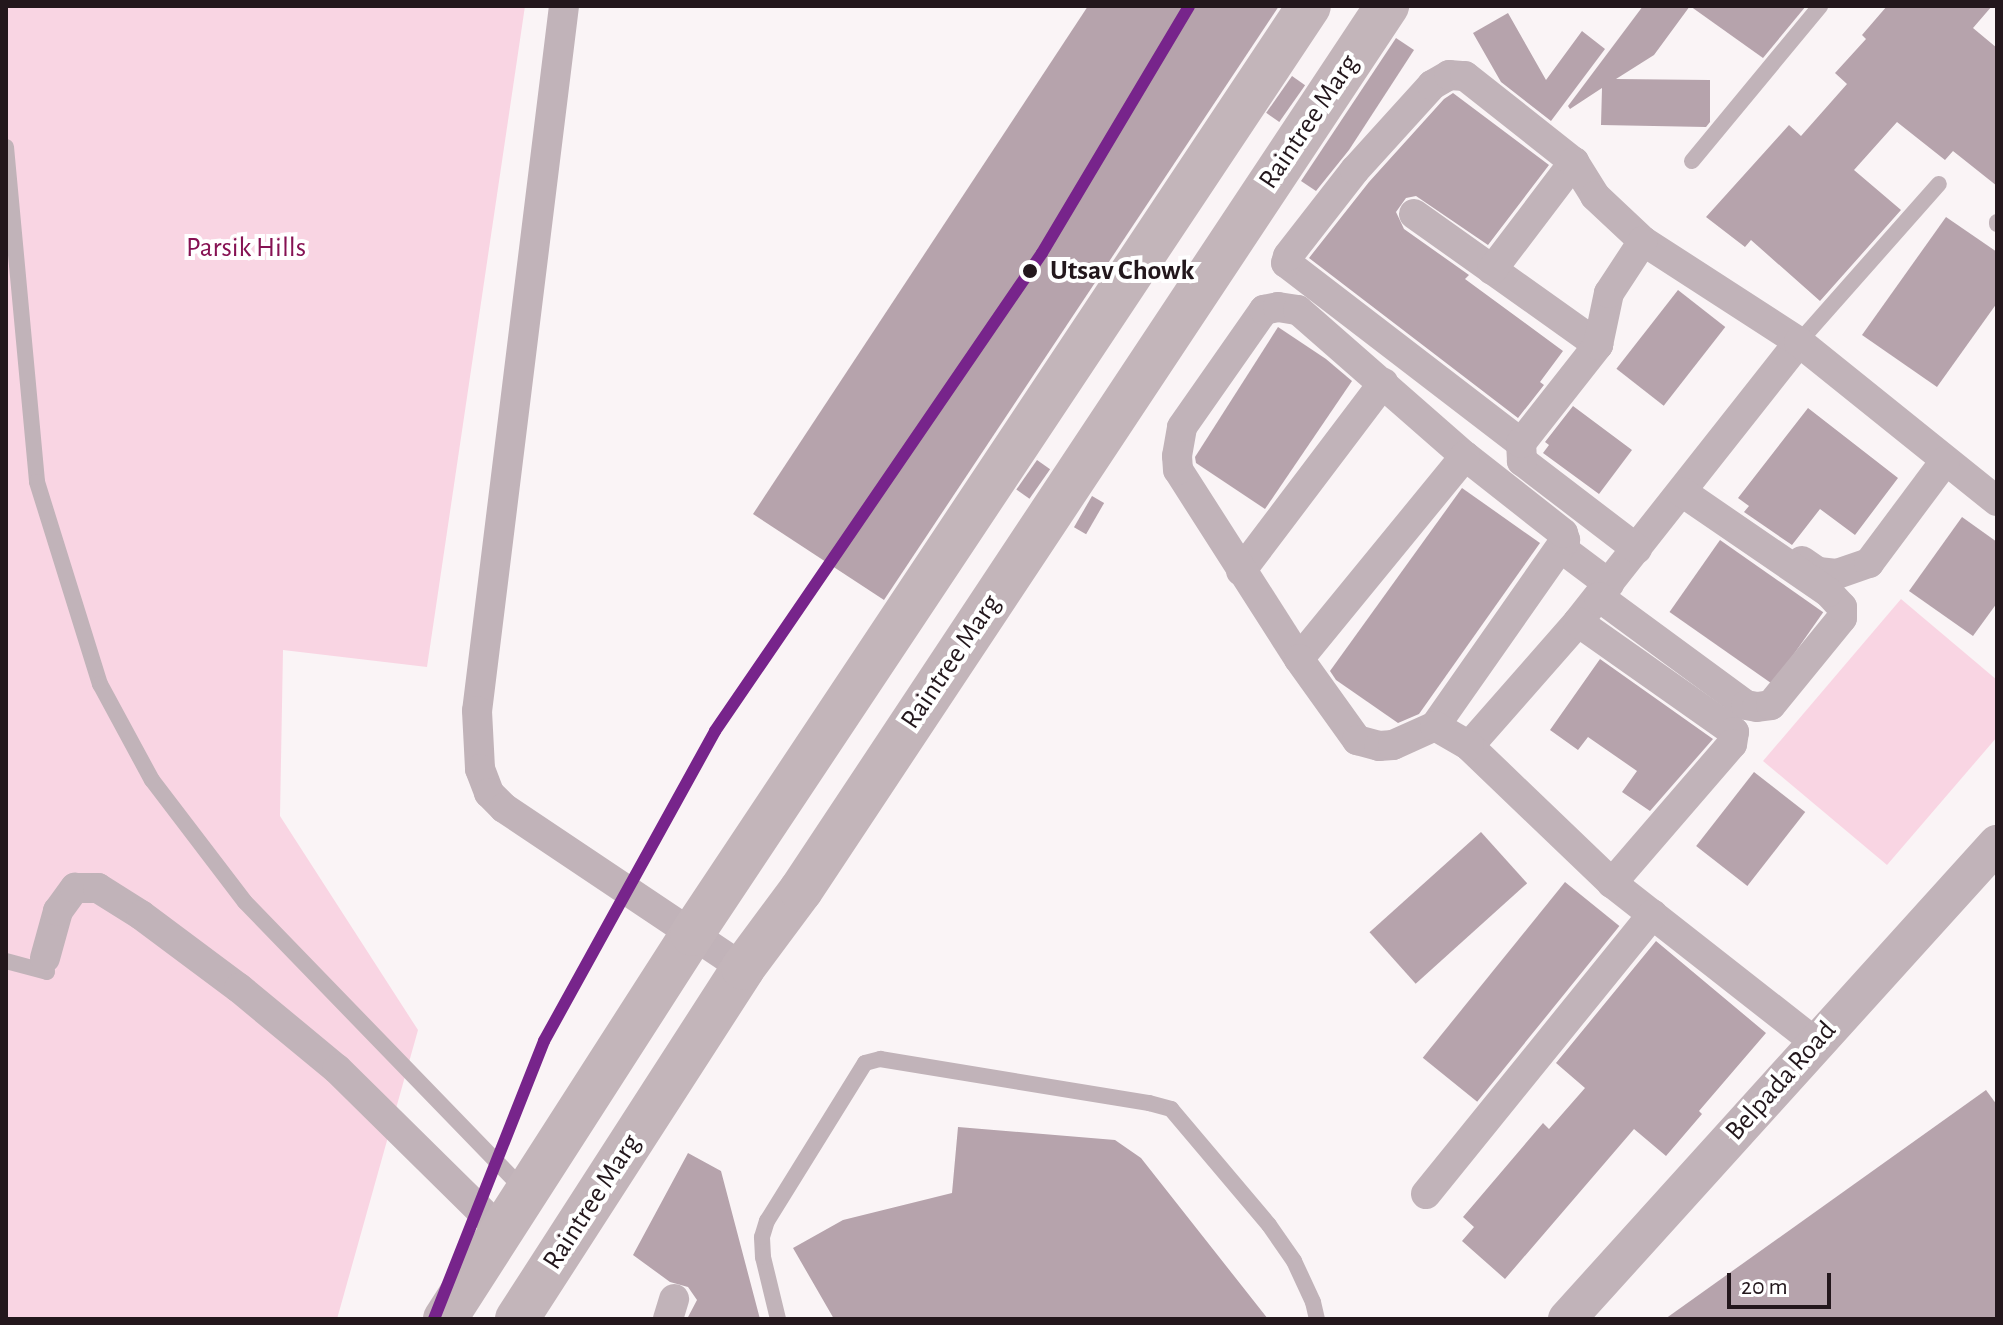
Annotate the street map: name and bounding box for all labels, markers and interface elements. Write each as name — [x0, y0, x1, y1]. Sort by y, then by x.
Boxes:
street label: Raintree Marg — [1252, 48, 1366, 196]
park label: Parsik Hills — [186, 231, 306, 265]
place label: Utsav Chowk — [1050, 254, 1194, 288]
marker: Utsav Chowk — [1017, 258, 1043, 284]
street label: Raintree Marg — [894, 588, 1008, 736]
street label: Belpada Road — [1719, 1014, 1843, 1148]
street label: Raintree Marg — [536, 1128, 648, 1276]
scale bar — [1731, 1257, 1835, 1307]
text: 20 m — [1741, 1275, 1788, 1299]

